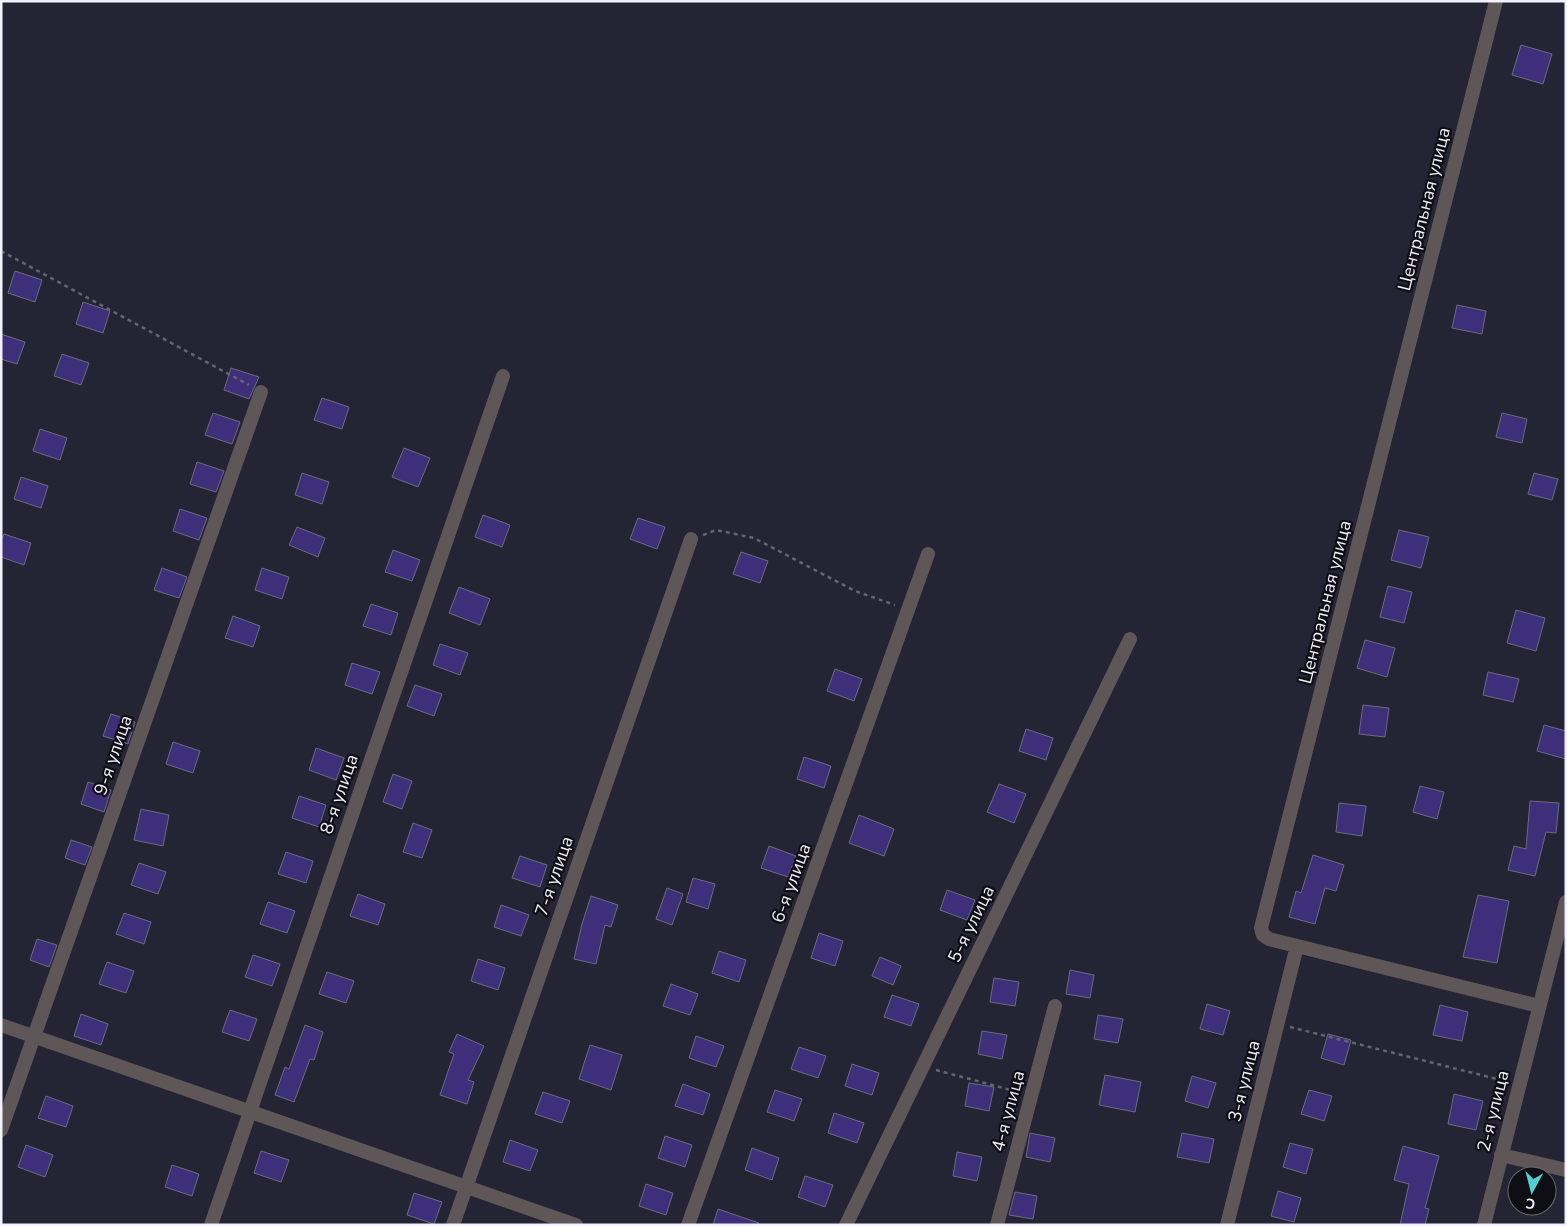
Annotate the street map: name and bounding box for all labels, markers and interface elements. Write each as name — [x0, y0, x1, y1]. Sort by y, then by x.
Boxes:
street label: Центральная улица — [1392, 125, 1456, 293]
street label: Центральная улица — [1293, 518, 1357, 686]
street label: 9-я улица — [88, 712, 138, 798]
street label: 8-я улица — [314, 751, 364, 837]
street label: 7-я улица — [529, 833, 579, 919]
street label: 6-я улица — [766, 840, 816, 926]
street label: 5-я улица — [942, 881, 1000, 967]
street label: 3-я улица — [1222, 1038, 1266, 1124]
street label: 4-я улица — [986, 1068, 1030, 1154]
street label: 2-я улица — [1471, 1068, 1515, 1154]
north arrow — [1507, 1166, 1557, 1216]
text: С — [1524, 1193, 1536, 1213]

